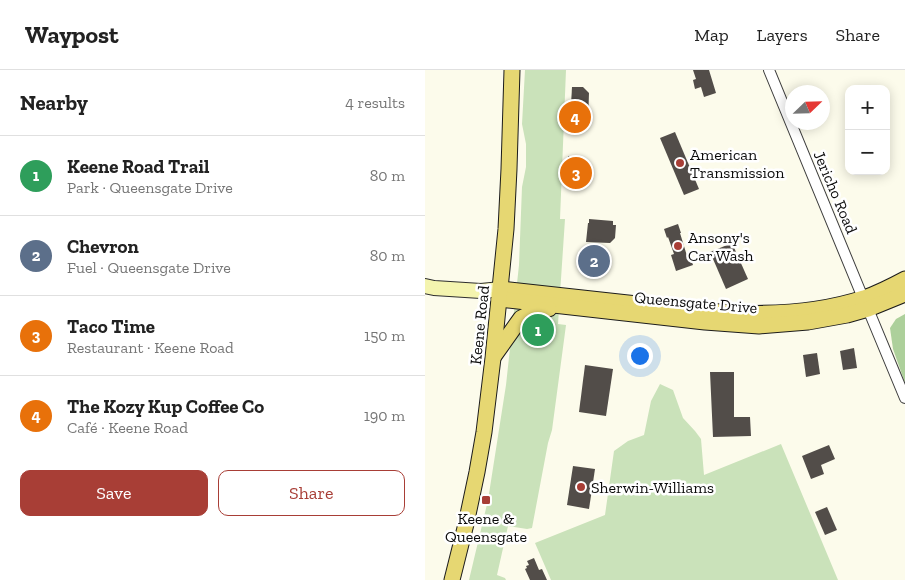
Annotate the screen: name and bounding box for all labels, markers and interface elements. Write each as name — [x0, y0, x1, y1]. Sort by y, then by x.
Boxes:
text: Waypost — [25, 20, 119, 49]
text: Map — [694, 24, 729, 46]
text: Layers — [757, 24, 808, 46]
text: Share — [836, 24, 880, 46]
north arrow — [785, 85, 830, 130]
map controls — [845, 85, 890, 175]
button: + — [845, 85, 890, 130]
text: Nearby — [20, 90, 88, 115]
text: 4 results — [345, 93, 405, 112]
pin: 4 — [559, 98, 591, 136]
button: − — [845, 130, 890, 175]
place label: American Transmission — [690, 145, 785, 182]
street label: Jericho Road — [810, 148, 862, 237]
pin: 3 — [560, 154, 592, 192]
text: Keene Road Trail — [67, 155, 209, 178]
marker: American Transmission — [674, 157, 686, 169]
text: 1 — [33, 166, 39, 185]
text: 80 m — [370, 166, 405, 185]
text: Park · Queensgate Drive — [67, 178, 233, 197]
place label: Ansony's Car Wash — [688, 228, 754, 265]
text: Chevron — [67, 235, 139, 258]
marker: Ansony's Car Wash — [672, 240, 684, 252]
pin: 2 — [578, 242, 610, 280]
text: 2 — [32, 246, 40, 265]
text: 80 m — [370, 246, 405, 265]
text: Fuel · Queensgate Drive — [67, 258, 231, 277]
street label: Keene Road — [466, 284, 493, 366]
street label: Queensgate Drive — [634, 288, 758, 317]
pin: 1 — [522, 311, 554, 349]
text: Taco Time — [67, 315, 155, 338]
text: 3 — [32, 326, 40, 345]
text: 150 m — [364, 326, 405, 345]
text: Restaurant · Keene Road — [67, 338, 234, 357]
your location — [627, 343, 653, 369]
text: The Kozy Kup Coffee Co — [67, 395, 264, 418]
text: 4 — [31, 406, 41, 425]
text: 190 m — [364, 406, 405, 425]
text: Café · Keene Road — [67, 418, 188, 437]
button: Save — [20, 470, 208, 516]
button: Share — [218, 470, 405, 516]
place label: Sherwin-Williams — [591, 478, 714, 497]
marker: Sherwin-Williams — [575, 481, 587, 493]
marker: Keene & Queensgate — [480, 494, 492, 506]
place label: Keene & Queensgate — [445, 509, 527, 546]

